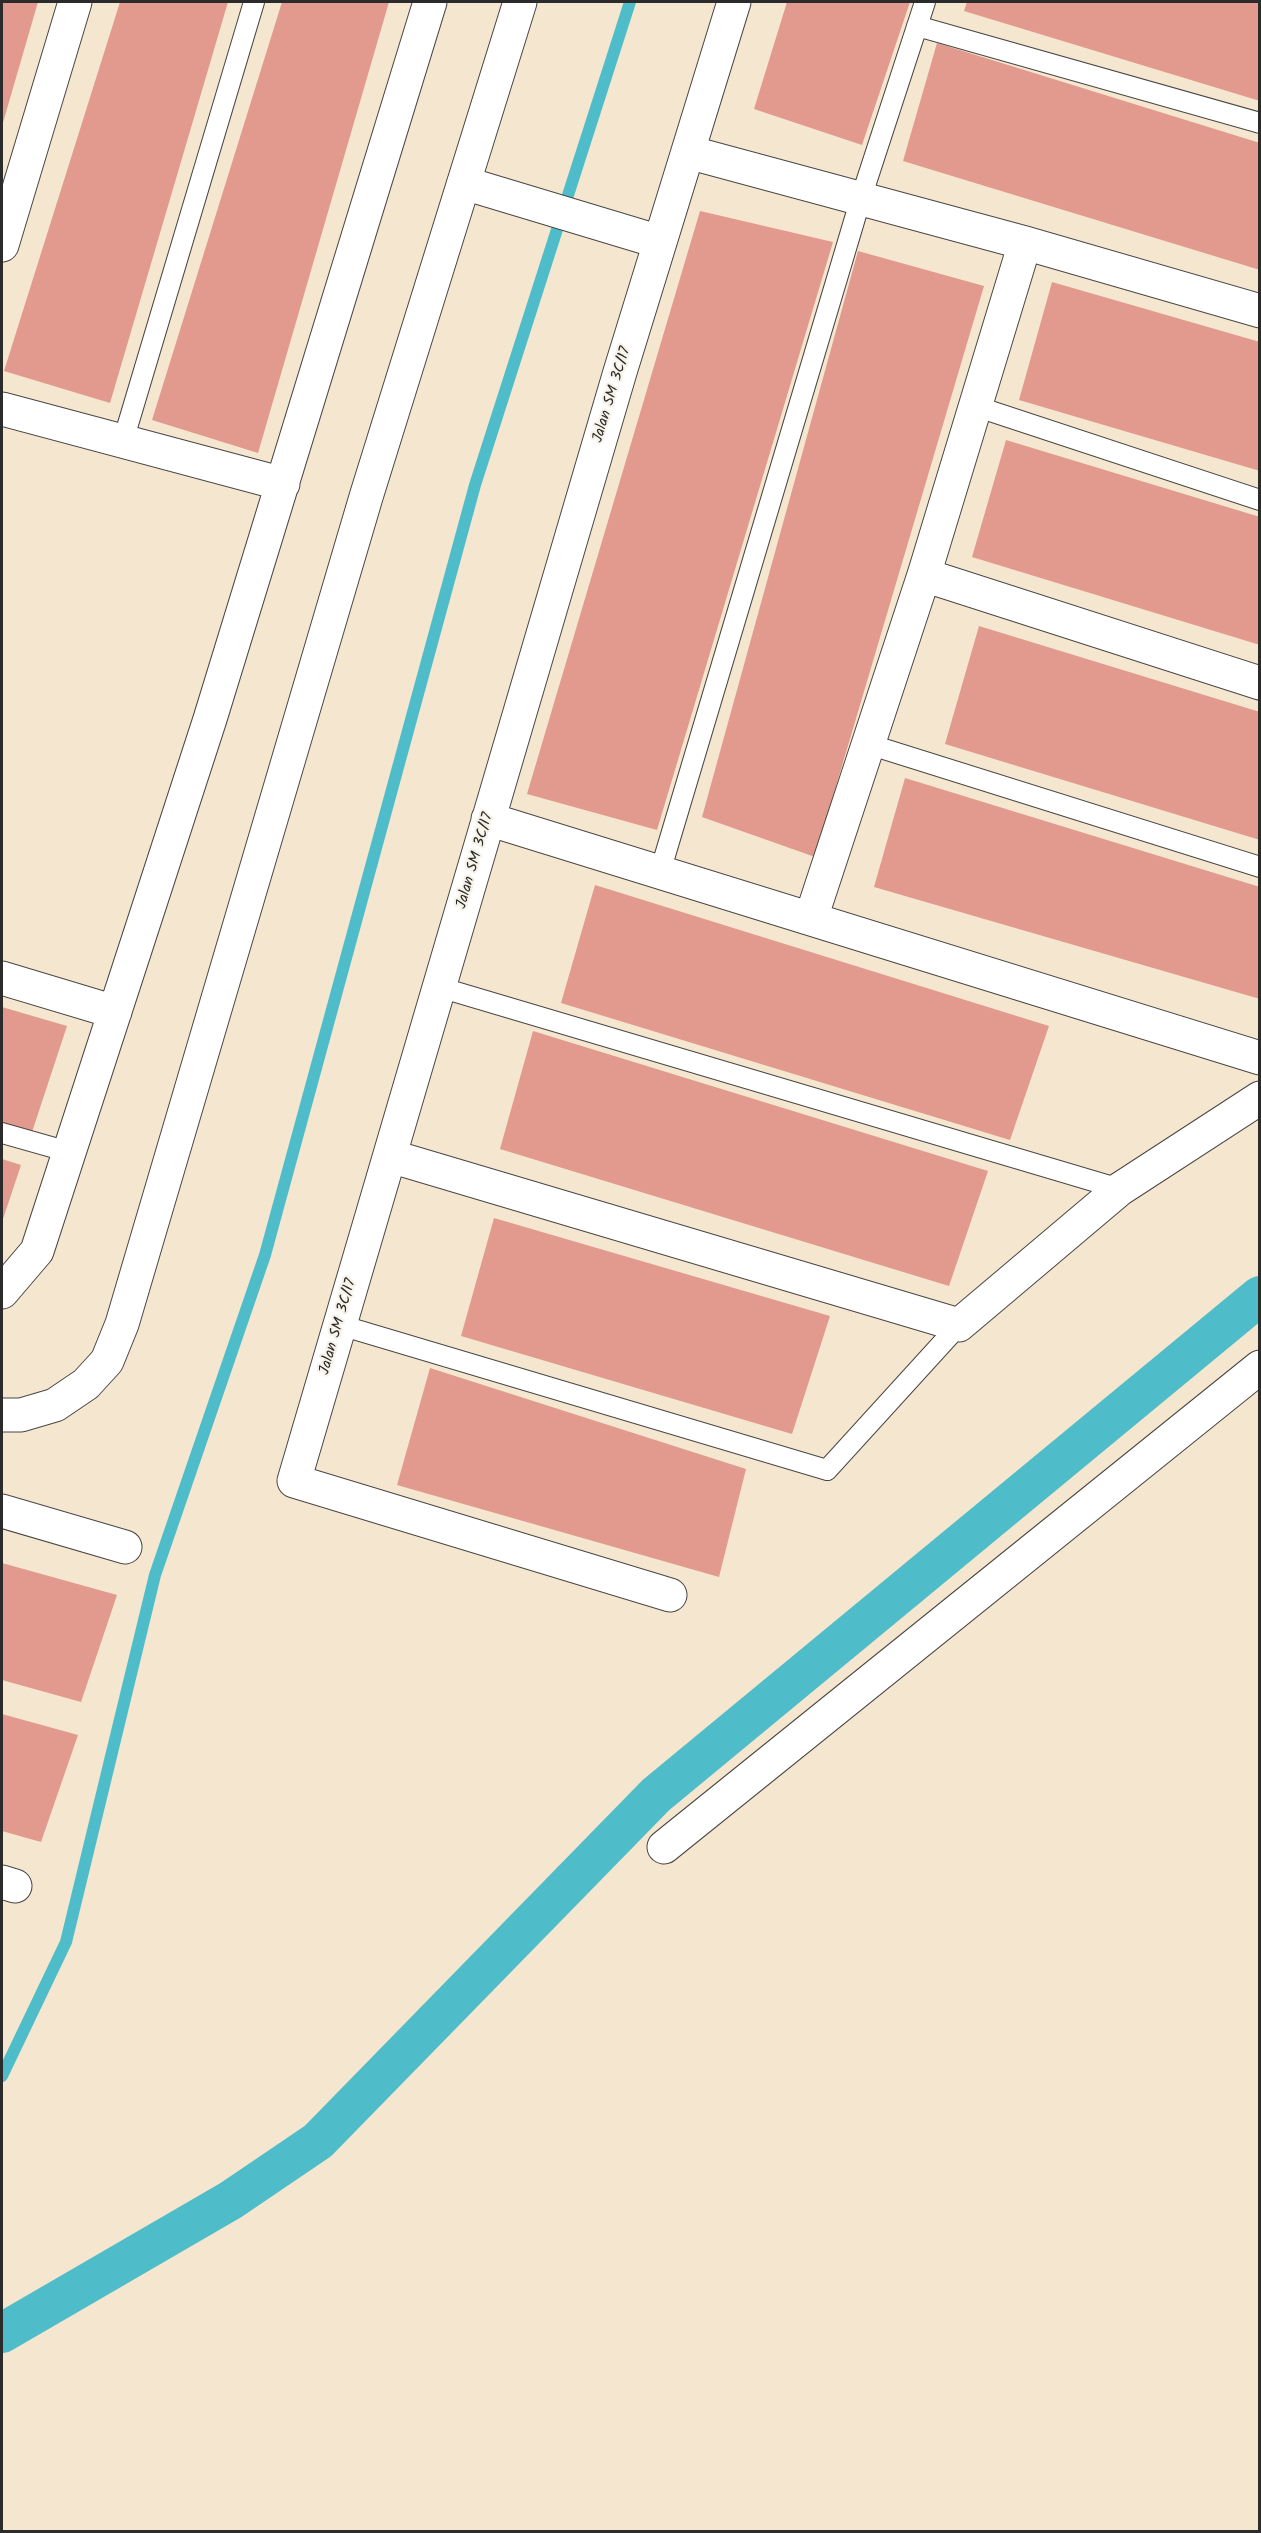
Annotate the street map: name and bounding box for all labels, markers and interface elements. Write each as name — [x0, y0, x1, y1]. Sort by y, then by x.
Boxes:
street label: Jalan SM 3C/17 — [590, 345, 636, 445]
street label: Jalan SM 3C/17 — [454, 811, 498, 911]
street label: Jalan SM 3C/17 — [317, 1277, 361, 1377]

